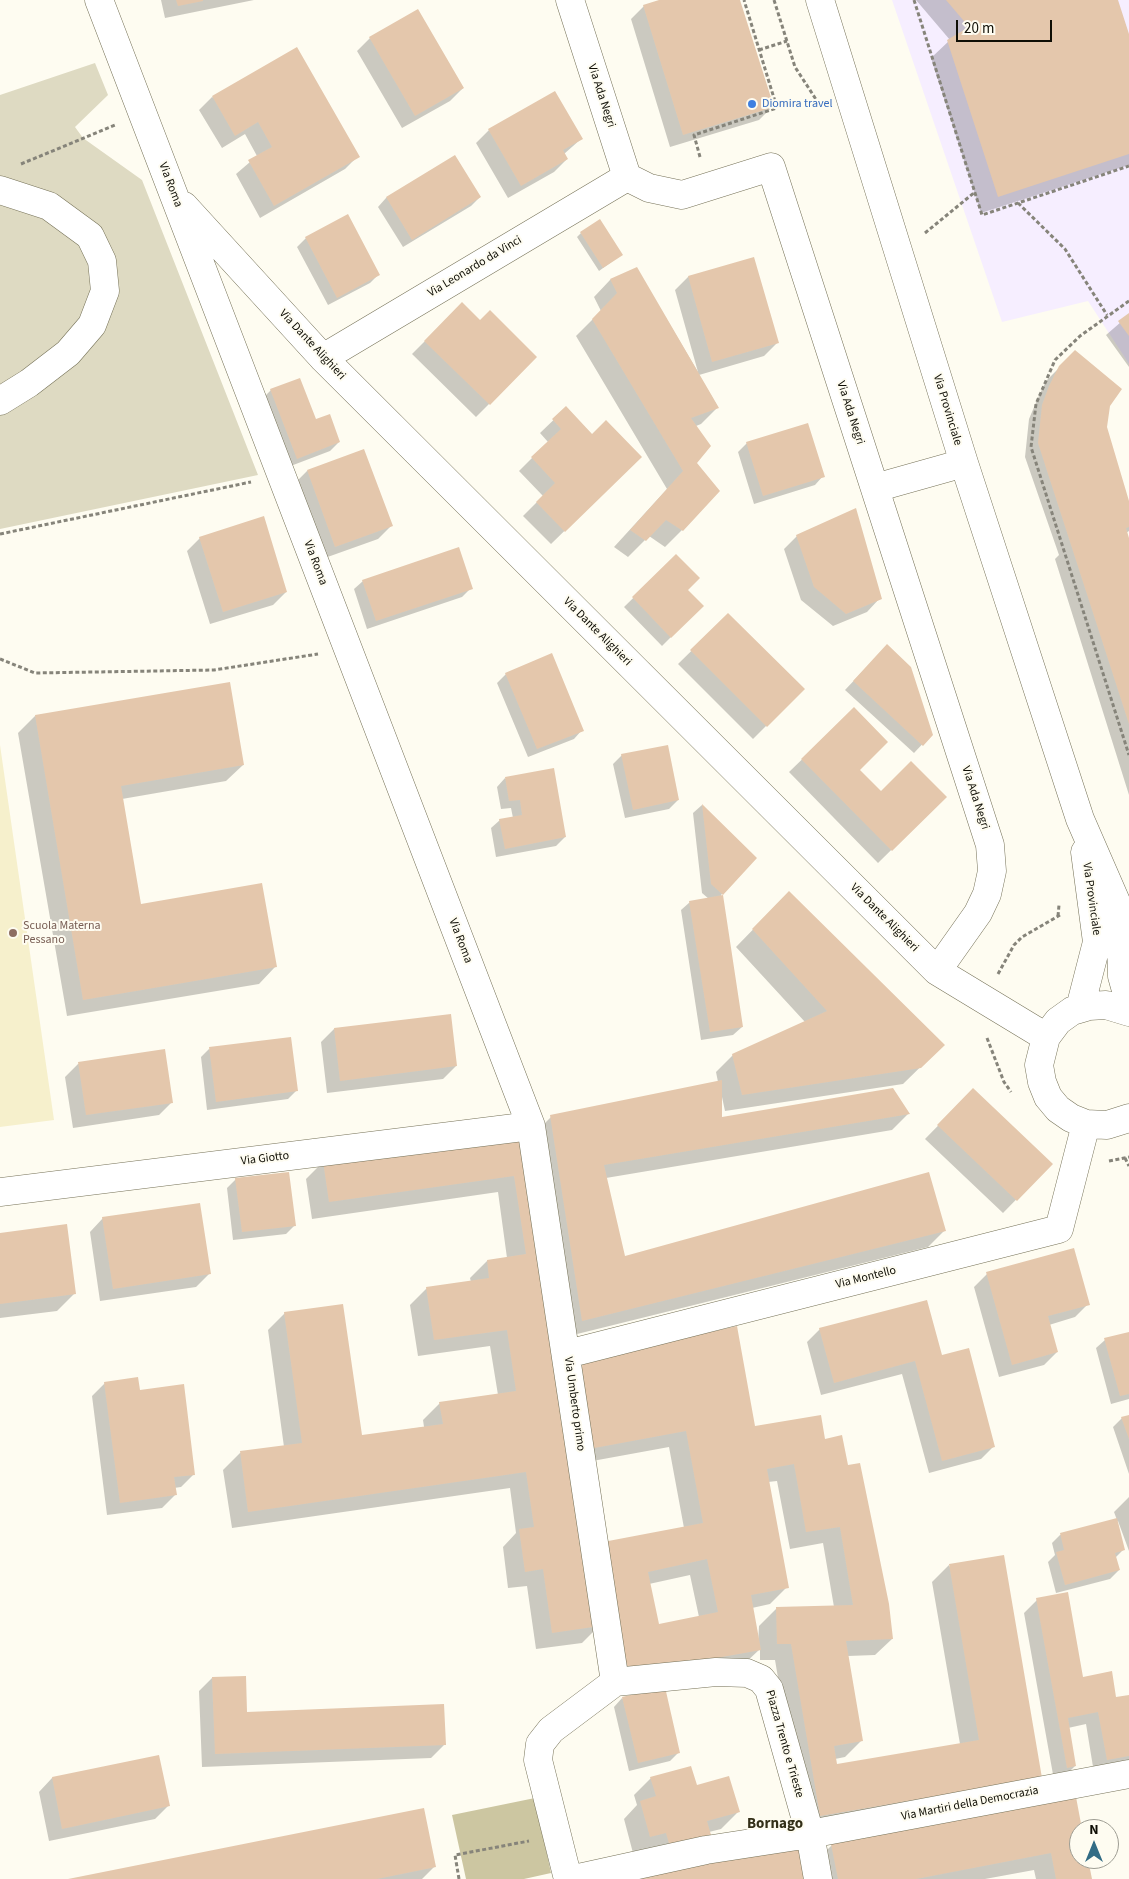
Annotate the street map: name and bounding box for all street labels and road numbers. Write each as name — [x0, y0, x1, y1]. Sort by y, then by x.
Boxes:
street label: Via Ada Negri — [584, 62, 618, 130]
street label: Via Roma — [155, 161, 185, 209]
street label: Via Leonardo da Vinci — [425, 233, 525, 301]
street label: Via Dante Alighieri — [276, 307, 348, 383]
street label: Via Provinciale — [929, 373, 965, 447]
street label: Via Ada Negri — [833, 379, 867, 447]
street label: Via Roma — [300, 539, 330, 587]
street label: Via Dante Alighieri — [560, 595, 634, 669]
street label: Via Ada Negri — [958, 764, 992, 832]
street label: Via Provinciale — [1079, 862, 1103, 936]
street label: Via Dante Alighieri — [847, 881, 921, 955]
street label: Via Roma — [445, 917, 475, 965]
street label: Via Giotto — [240, 1149, 290, 1169]
street label: Via Montello — [834, 1264, 898, 1292]
street label: Via Umberto primo — [560, 1356, 588, 1452]
street label: Piazza Trento e Trieste — [762, 1689, 806, 1799]
street label: Via Martiri della Democrazia — [900, 1784, 1040, 1824]

